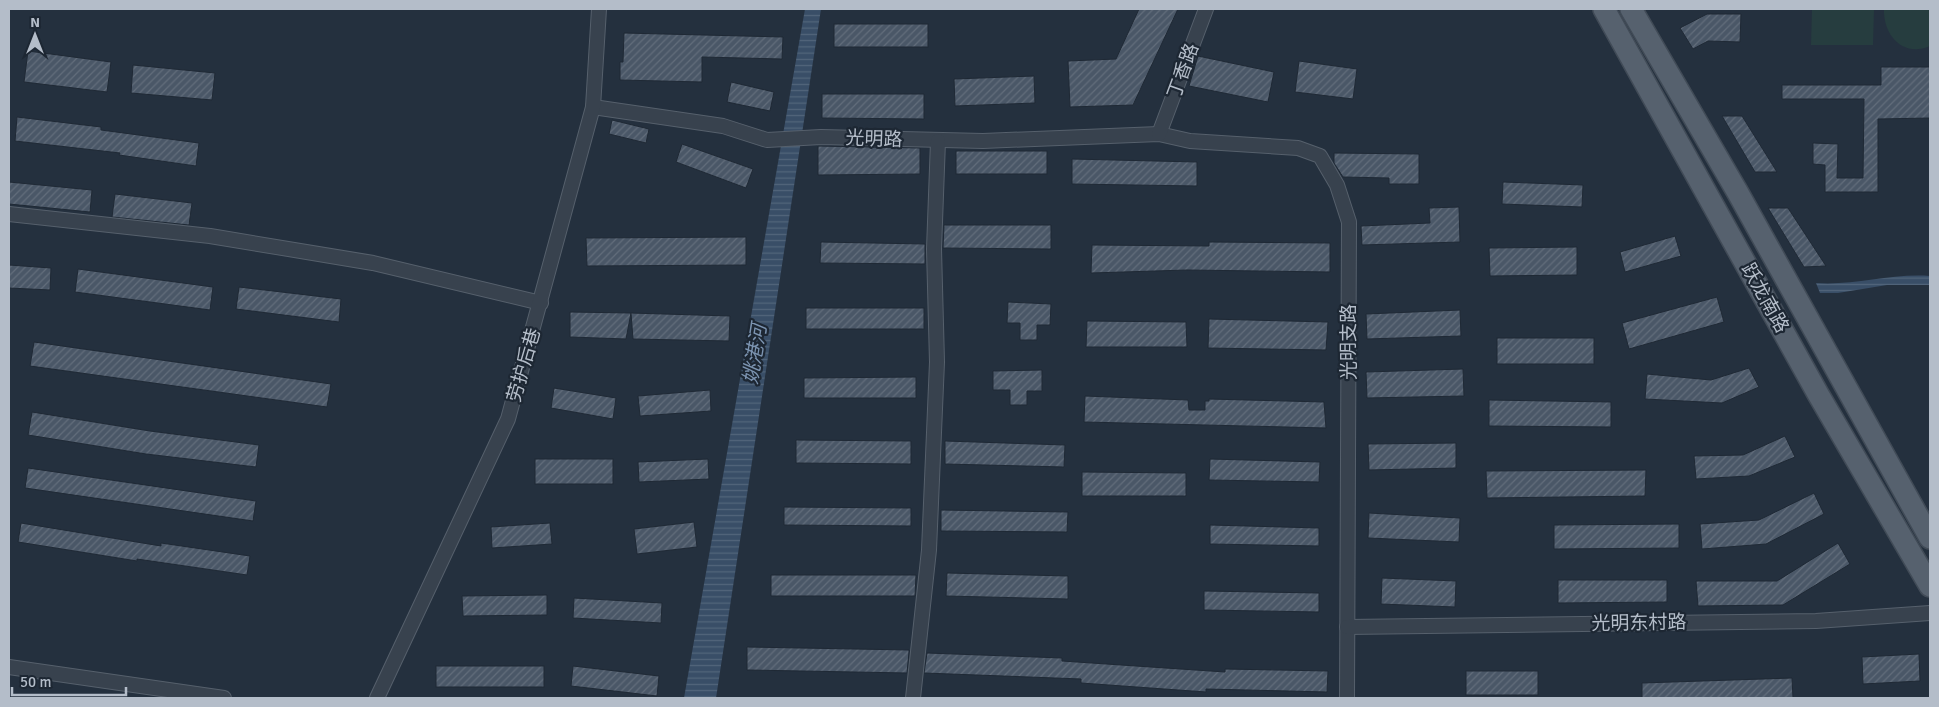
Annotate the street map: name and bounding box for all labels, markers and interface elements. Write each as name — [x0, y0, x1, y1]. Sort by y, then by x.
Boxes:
north arrow — [10, 10, 60, 60]
text: N — [30, 14, 40, 31]
street label: 丁香路 — [1162, 40, 1204, 102]
street label: 光明路 — [845, 126, 903, 152]
street label: 跃龙南路 — [1736, 259, 1794, 337]
street label: 光明支路 — [1337, 304, 1361, 380]
water label: 姚港河 — [738, 318, 773, 386]
street label: 劳护后巷 — [502, 325, 546, 405]
street label: 光明东村路 — [1591, 610, 1687, 636]
scale bar — [12, 664, 126, 696]
text: 50 m — [20, 673, 51, 691]

